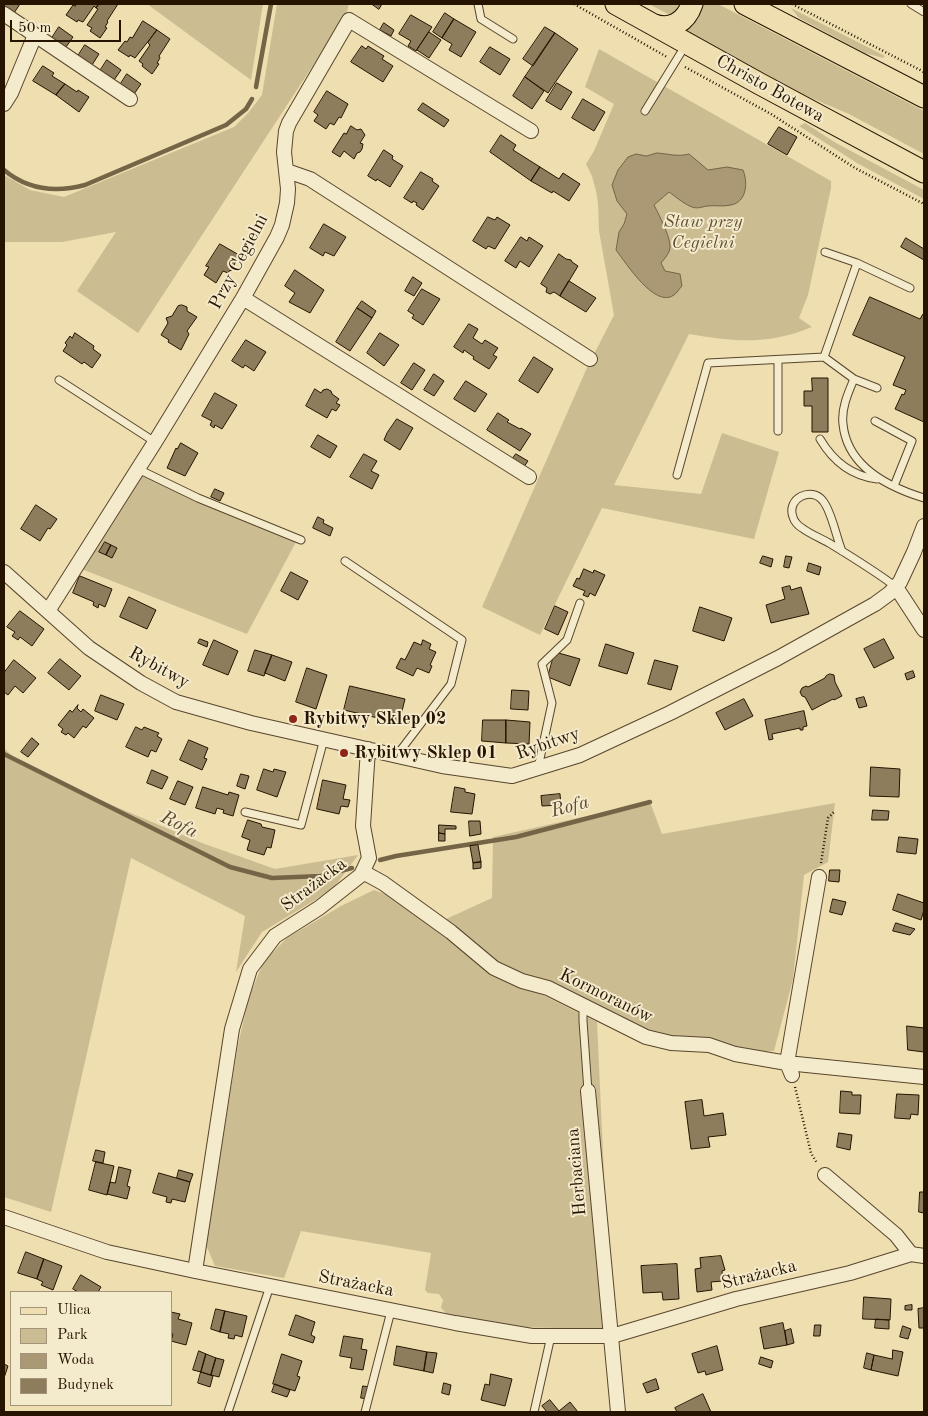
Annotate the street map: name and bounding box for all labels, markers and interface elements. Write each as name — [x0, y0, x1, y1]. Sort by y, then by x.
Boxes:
scale bar — [12, 10, 124, 42]
text: 50 m — [18, 21, 52, 36]
street label: Christo Botewa — [712, 50, 828, 128]
street label: Przy Cegielni — [205, 211, 273, 313]
park label: Staw przy Cegielni — [663, 211, 743, 253]
street label: Rybitwy — [125, 642, 193, 694]
place label: Rybitwy Sklep 02 — [303, 708, 446, 730]
marker: Rybitwy Sklep 02 — [287, 713, 299, 725]
street label: Rybitwy — [513, 723, 583, 765]
place label: Rybitwy Sklep 01 — [354, 742, 497, 764]
marker: Rybitwy Sklep 01 — [338, 747, 350, 759]
water label: Rofa — [548, 791, 592, 823]
water label: Rofa — [157, 806, 201, 844]
street label: Strażacka — [277, 853, 351, 917]
street label: Kormoranów — [556, 964, 656, 1028]
street label: Herbaciana — [562, 1127, 592, 1217]
street label: Strażacka — [719, 1255, 799, 1295]
street label: Strażacka — [316, 1266, 396, 1302]
legend — [10, 1291, 172, 1406]
text: Ulica — [57, 1303, 91, 1318]
text: Park — [57, 1328, 88, 1343]
text: Woda — [57, 1353, 94, 1368]
text: Budynek — [57, 1378, 114, 1393]

